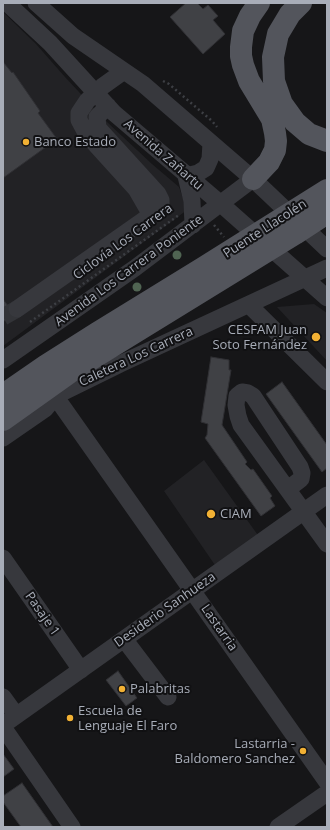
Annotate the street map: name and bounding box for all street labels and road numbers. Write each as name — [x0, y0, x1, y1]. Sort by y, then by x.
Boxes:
street label: Avenida Zañartu — [120, 116, 206, 194]
street label: Puente Llacolén — [220, 196, 310, 262]
street label: Ciclovía Los Carrera — [70, 201, 176, 283]
street label: Avenida Los Carrera Poniente — [52, 212, 206, 330]
street label: Caletera Los Carrera — [77, 324, 195, 390]
street label: Desiderio Sanhueza — [111, 569, 219, 651]
street label: Pasaje 1 — [21, 589, 63, 639]
street label: Lastarria — [197, 602, 241, 654]

